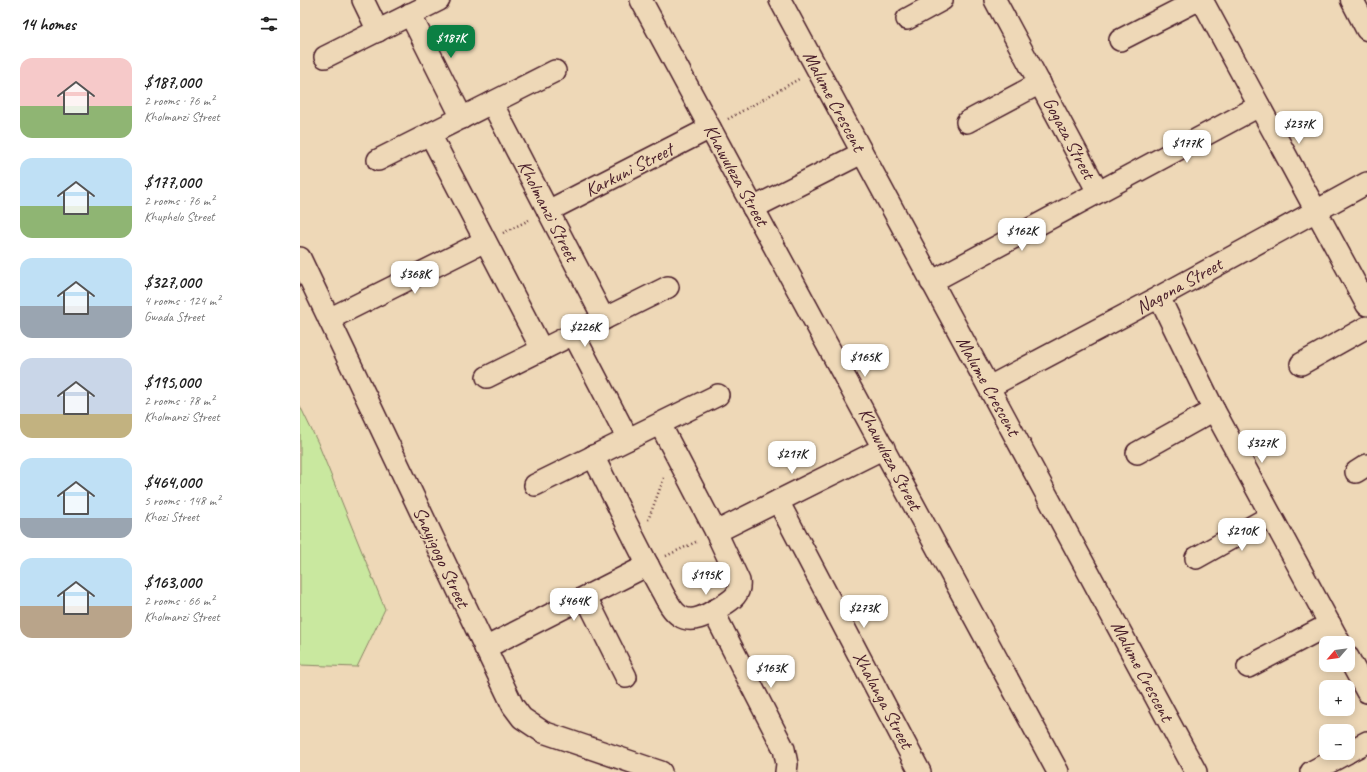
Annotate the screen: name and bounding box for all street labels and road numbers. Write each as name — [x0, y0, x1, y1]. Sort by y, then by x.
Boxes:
street label: Malume Crescent — [797, 46, 871, 157]
street label: Gogaza Street — [1037, 93, 1101, 185]
street label: Khawuleza Street — [698, 120, 775, 232]
street label: Karkuni Street — [581, 136, 680, 202]
street label: Kholmanzi Street — [512, 156, 585, 267]
street label: Nagona Street — [1132, 252, 1228, 320]
street label: Malume Crescent — [951, 332, 1026, 442]
street label: Khawuleza Street — [853, 404, 928, 516]
street label: Snayigogo Street — [407, 503, 475, 613]
street label: Malume Crescent — [1105, 616, 1179, 727]
street label: Xhalanga Street — [847, 647, 919, 754]

